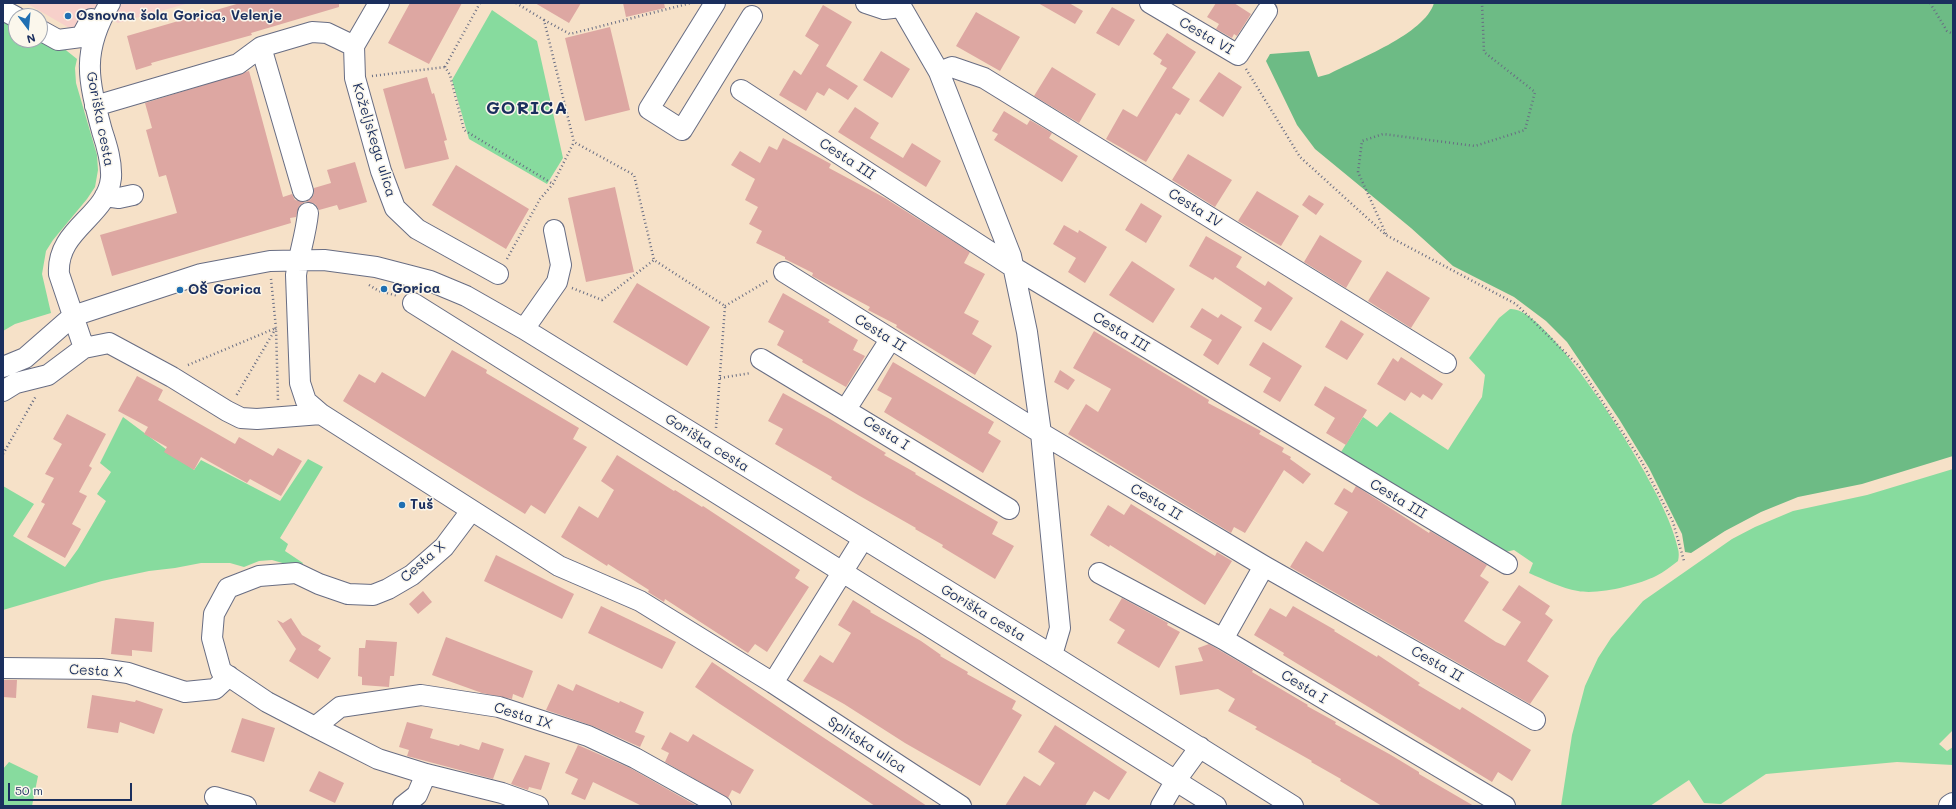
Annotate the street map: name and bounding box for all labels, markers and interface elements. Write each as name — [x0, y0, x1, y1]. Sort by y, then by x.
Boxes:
north arrow — [8, 8, 48, 48]
place label: Osnovna šola Gorica, Velenje — [76, 8, 282, 24]
marker: Osnovna šola Gorica, Velenje — [63, 11, 73, 21]
street label: Cesta VI — [1176, 14, 1236, 58]
text: N — [25, 31, 37, 47]
street label: Goriška cesta — [83, 70, 117, 168]
street label: Koželjskega ulica — [349, 81, 399, 199]
district label: GORICA — [486, 97, 568, 119]
street label: Cesta III — [816, 135, 878, 183]
street label: Cesta IV — [1165, 185, 1225, 231]
place label: Gorica — [392, 281, 440, 297]
place label: OŠ Gorica — [188, 282, 261, 298]
marker: Gorica — [379, 284, 389, 294]
marker: OŠ Gorica — [175, 285, 185, 295]
street label: Cesta III — [1090, 309, 1152, 355]
street label: Cesta II — [851, 311, 909, 355]
street label: Goriška cesta — [662, 410, 752, 476]
street label: Cesta I — [860, 412, 912, 454]
street label: Cesta III — [1367, 476, 1429, 522]
street label: Cesta II — [1127, 480, 1185, 524]
place label: Tuš — [410, 497, 433, 513]
marker: Tuš — [397, 500, 407, 510]
street label: Cesta X — [397, 538, 449, 586]
street label: Goriška cesta — [938, 581, 1028, 645]
street label: Cesta II — [1408, 642, 1466, 686]
street label: Cesta X — [69, 661, 123, 681]
street label: Cesta I — [1278, 667, 1330, 707]
street label: Cesta IX — [492, 699, 554, 733]
street label: Splitska ulica — [825, 713, 909, 777]
scale bar — [10, 775, 134, 801]
text: 50 m — [15, 782, 43, 798]

